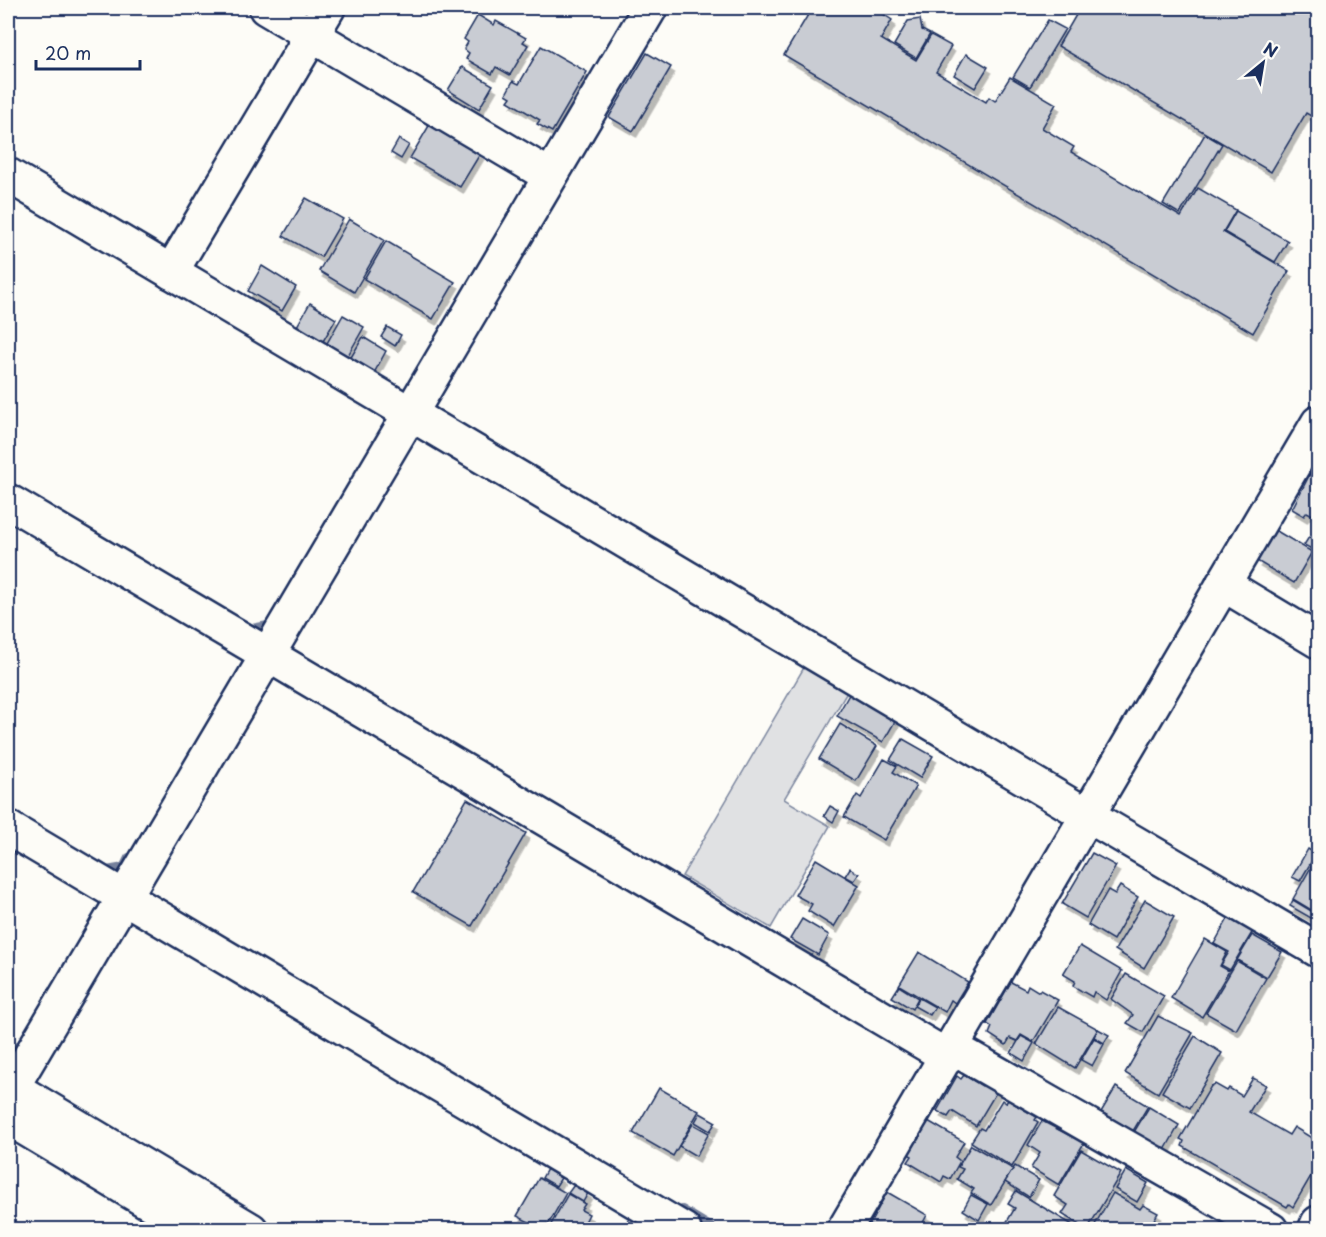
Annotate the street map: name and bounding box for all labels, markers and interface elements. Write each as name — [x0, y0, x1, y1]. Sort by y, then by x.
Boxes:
scale bar — [36, 33, 140, 71]
north arrow — [1233, 33, 1293, 93]
text: N — [1260, 36, 1282, 63]
text: 20 m — [45, 39, 91, 66]

